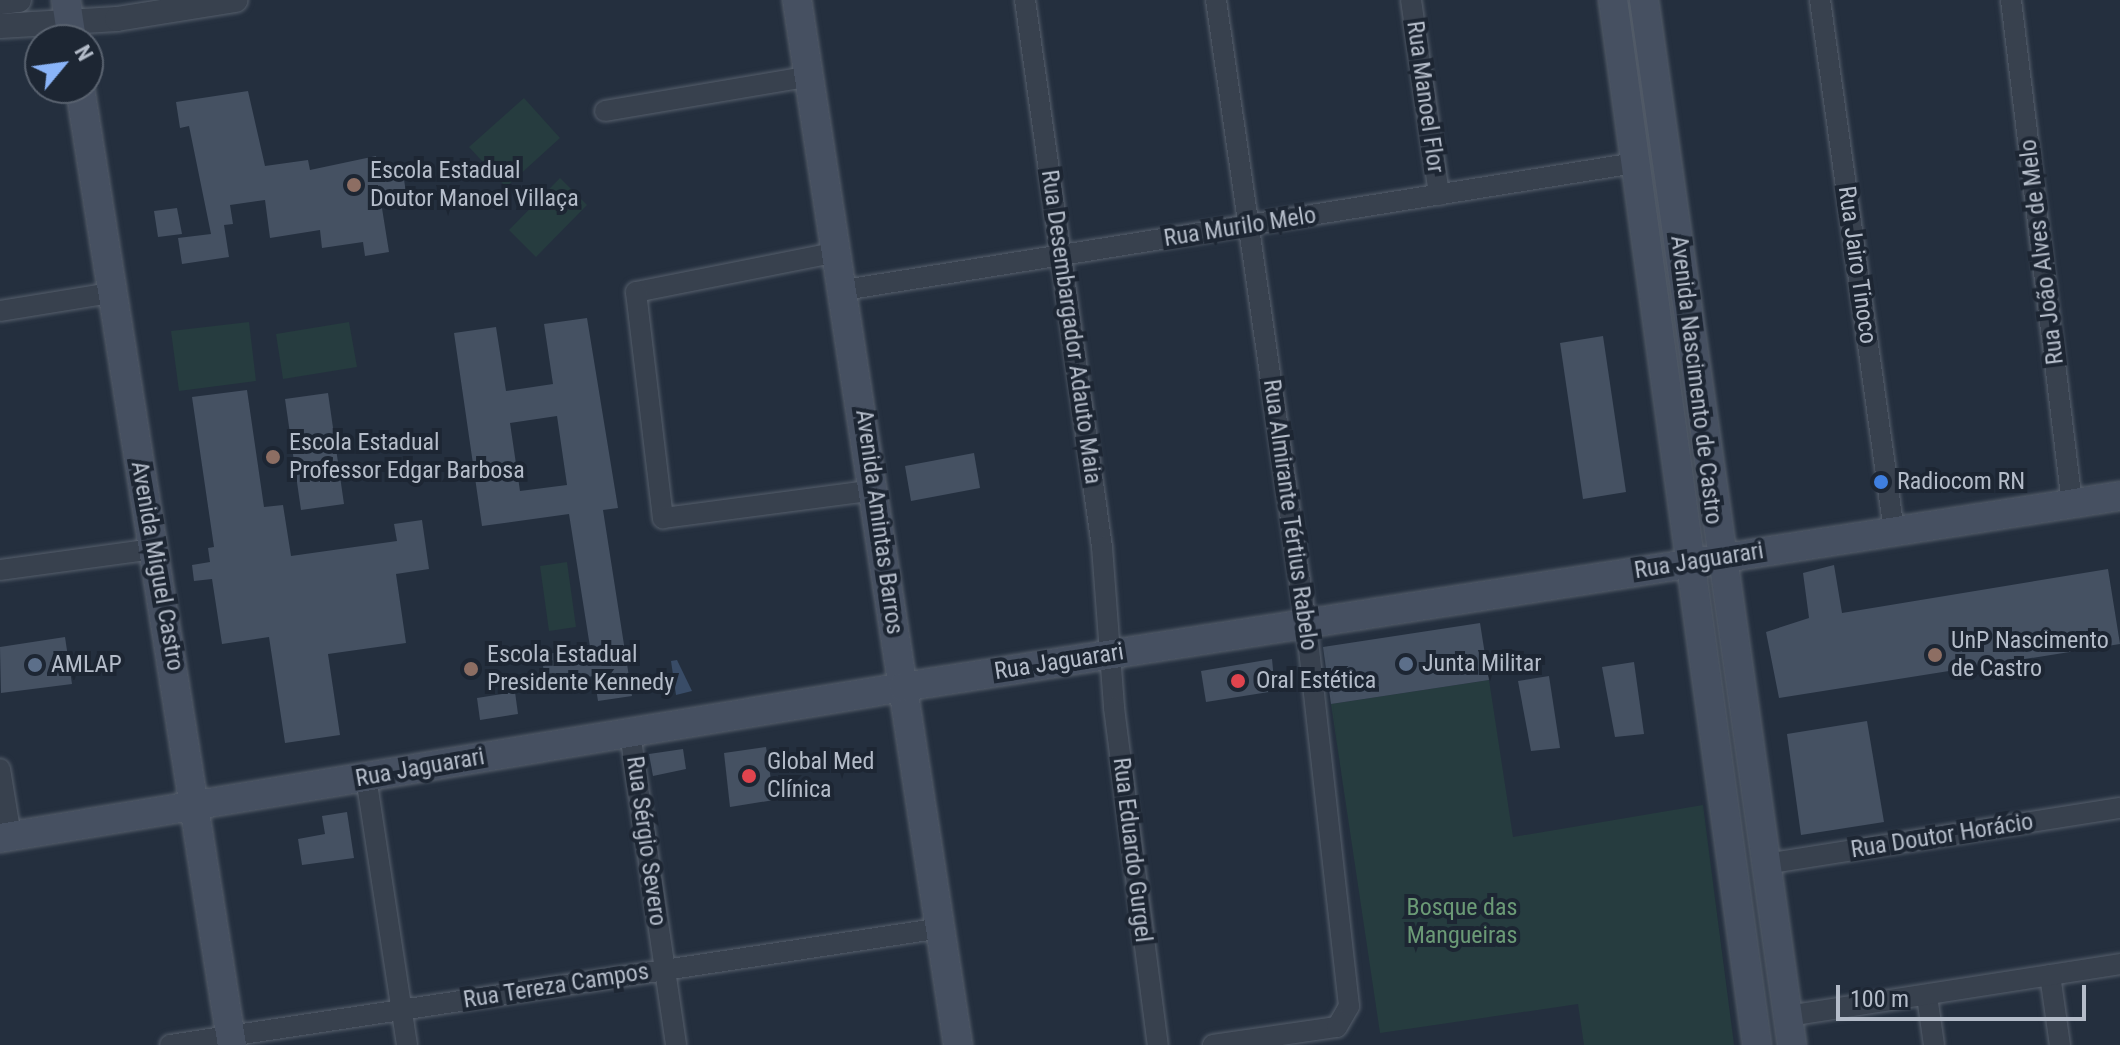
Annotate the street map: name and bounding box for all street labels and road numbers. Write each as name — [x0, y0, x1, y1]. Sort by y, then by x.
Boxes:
street label: Rua Manoel Flor — [1400, 19, 1450, 175]
street label: Rua João Alves de Melo — [2014, 138, 2070, 366]
street label: Rua Desembargador Adauto Maia — [1035, 168, 1107, 486]
street label: Rua Jairo Tinoco — [1832, 184, 1882, 346]
street label: Rua Murilo Melo — [1162, 201, 1318, 253]
street label: Avenida Nascimento de Castro — [1664, 234, 1728, 526]
street label: Rua Almirante Tértius Rabelo — [1257, 377, 1323, 653]
street label: Avenida Amintas Barros — [849, 408, 909, 636]
street label: Avenida Miguel Castro — [124, 459, 190, 673]
street label: Rua Jaguarari — [1632, 537, 1766, 585]
street label: Rua Jaguarari — [992, 638, 1126, 686]
street label: Rua Jaguarari — [353, 742, 487, 794]
street label: Rua Sérgio Severo — [620, 754, 672, 928]
street label: Rua Eduardo Gurgel — [1106, 756, 1158, 944]
street label: Rua Doutor Horácio — [1849, 807, 2035, 865]
street label: Rua Tereza Campos — [461, 957, 651, 1015]

